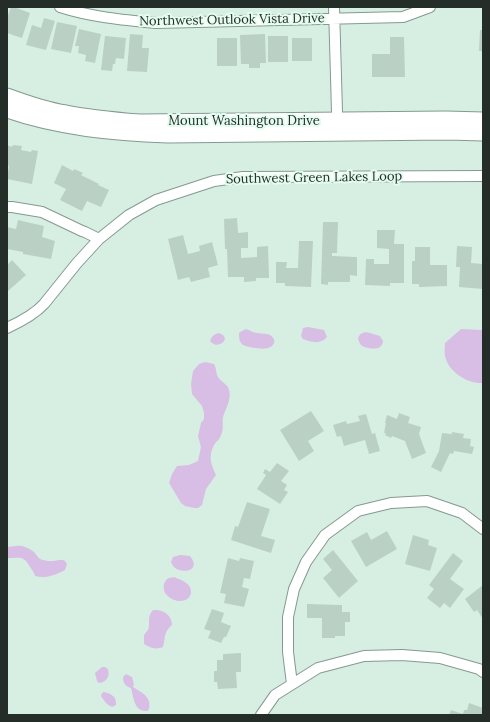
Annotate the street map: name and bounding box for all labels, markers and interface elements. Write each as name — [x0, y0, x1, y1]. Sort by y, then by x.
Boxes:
street label: Northwest Outlook Vista Drive — [139, 11, 325, 29]
street label: Mount Washington Drive — [168, 113, 320, 129]
street label: Southwest Green Lakes Loop — [226, 169, 402, 187]

